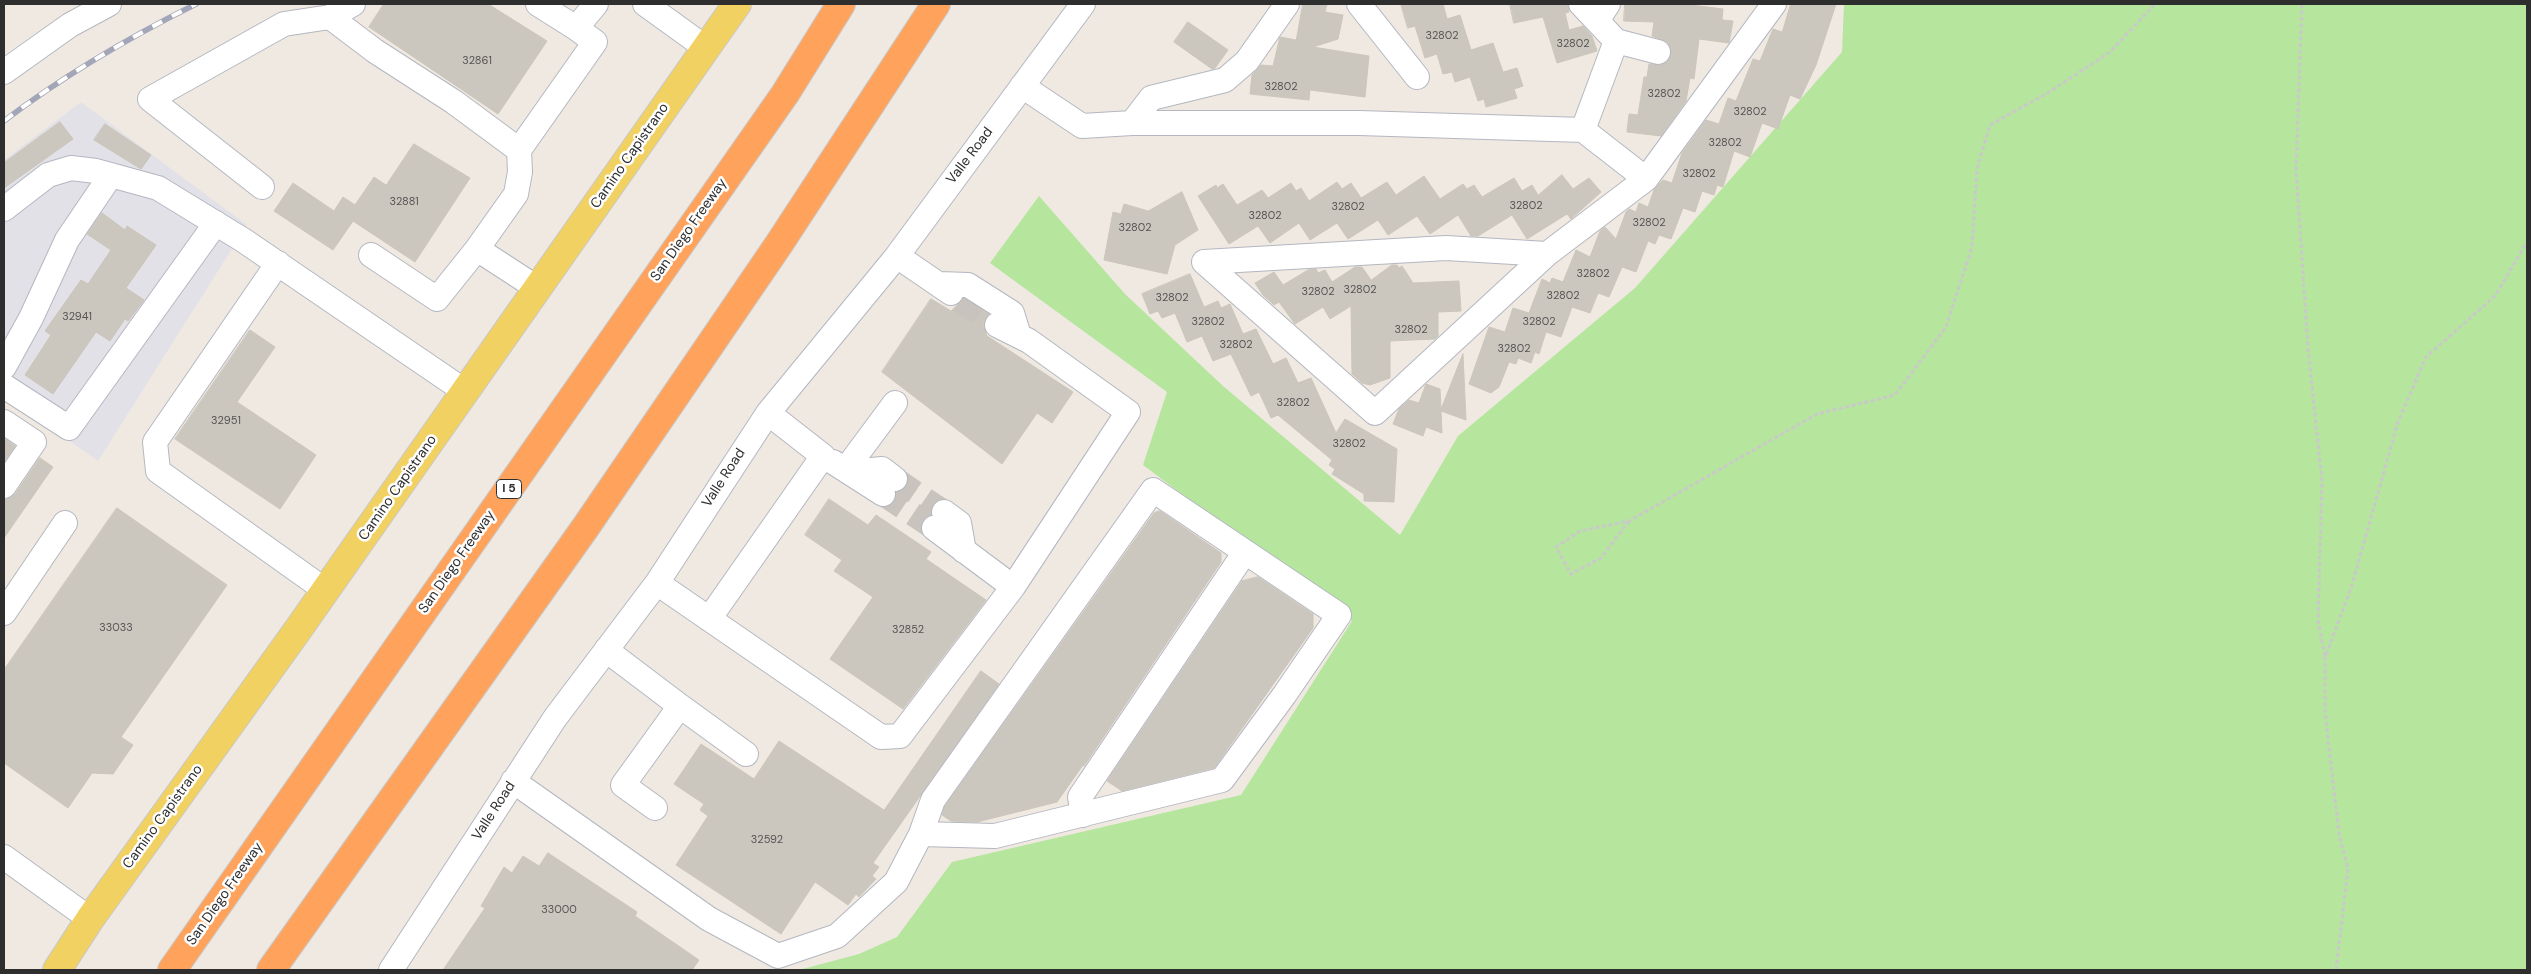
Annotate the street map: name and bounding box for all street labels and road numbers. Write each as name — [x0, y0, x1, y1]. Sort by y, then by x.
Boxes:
street label: Camino Capistrano — [587, 100, 673, 212]
street label: Valle Road — [943, 124, 997, 188]
street label: San Diego Freeway — [647, 175, 731, 285]
street label: Camino Capistrano — [355, 432, 441, 544]
street label: Valle Road — [699, 445, 749, 511]
road number: I 5 — [496, 479, 522, 498]
street label: San Diego Freeway — [415, 507, 499, 617]
street label: Camino Capistrano — [120, 762, 206, 872]
street label: Valle Road — [469, 778, 519, 844]
street label: San Diego Freeway — [183, 839, 267, 949]

